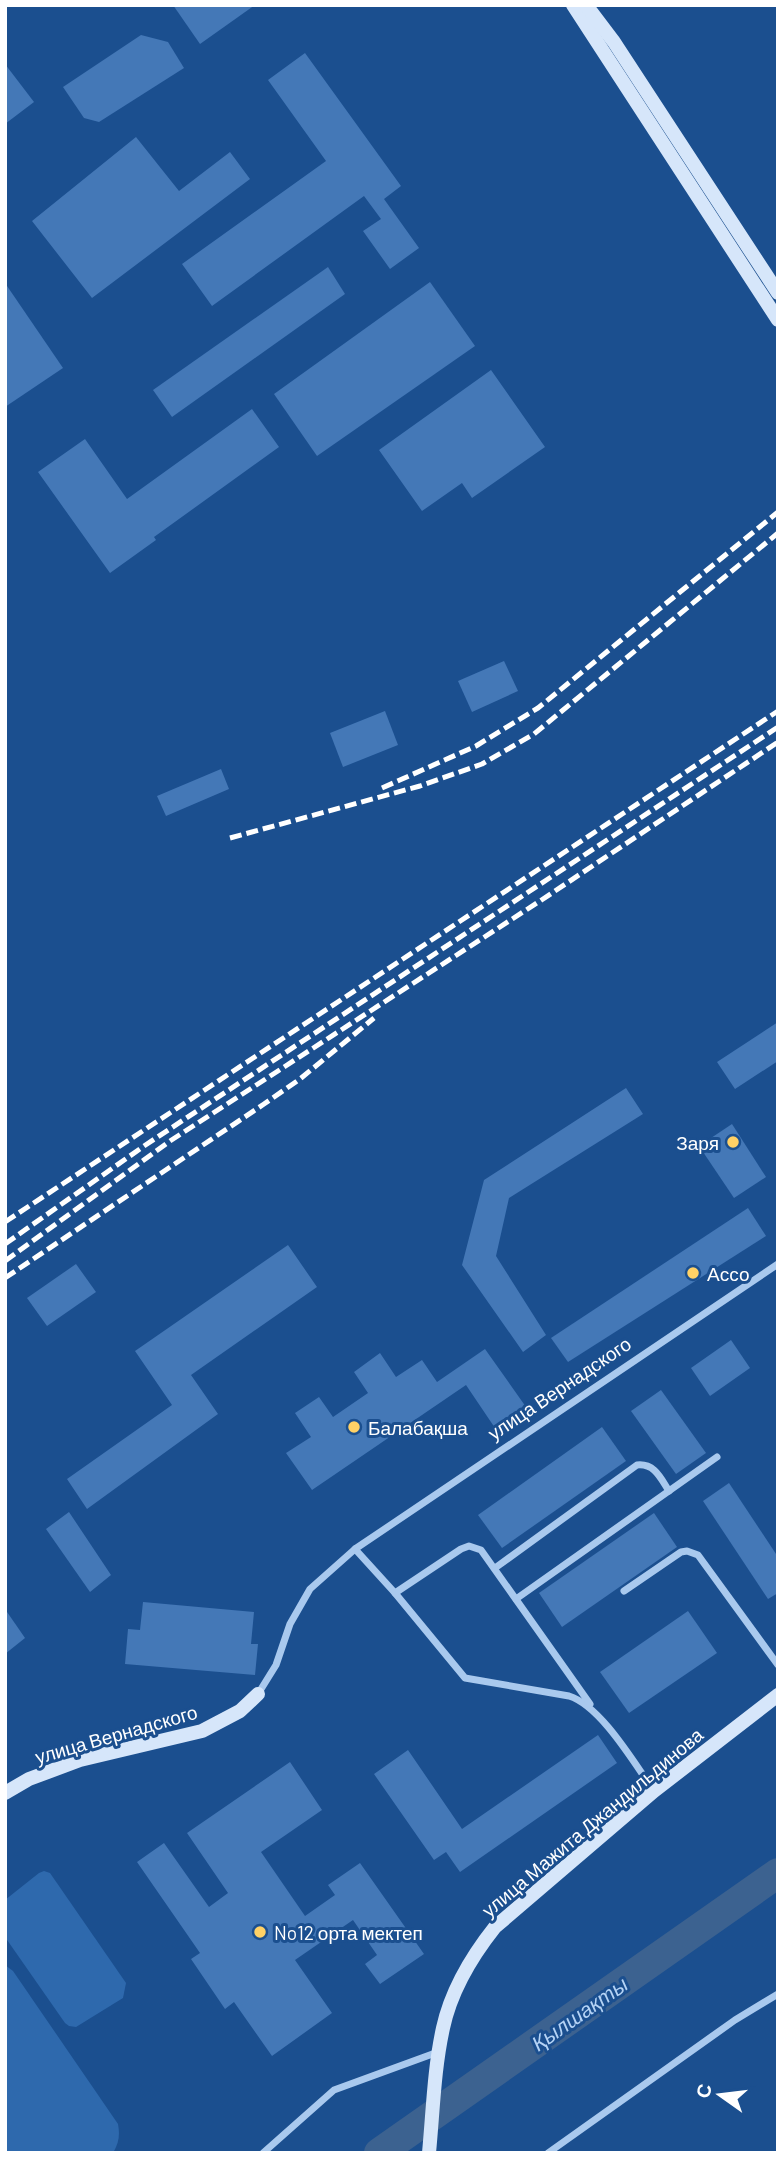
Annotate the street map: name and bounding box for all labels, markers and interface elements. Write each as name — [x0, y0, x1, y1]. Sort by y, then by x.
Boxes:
place label: Заря — [676, 1131, 719, 1154]
marker: Заря — [725, 1134, 741, 1150]
place label: Ассо — [707, 1262, 749, 1285]
marker: Ассо — [685, 1265, 701, 1281]
street label: улица Вернадского — [483, 1332, 635, 1444]
place label: Балабақша — [368, 1416, 468, 1439]
marker: Балабақша — [346, 1419, 362, 1435]
street label: улица Вернадского — [32, 1700, 200, 1768]
street label: улица Мажита Джандильдинова — [477, 1722, 707, 1921]
place label: No12 орта мектеп — [274, 1921, 423, 1944]
marker: No12 орта мектеп — [252, 1924, 268, 1940]
water label: Қылшақты — [526, 1970, 632, 2055]
north arrow — [685, 2060, 755, 2130]
text: С — [690, 2081, 716, 2100]

